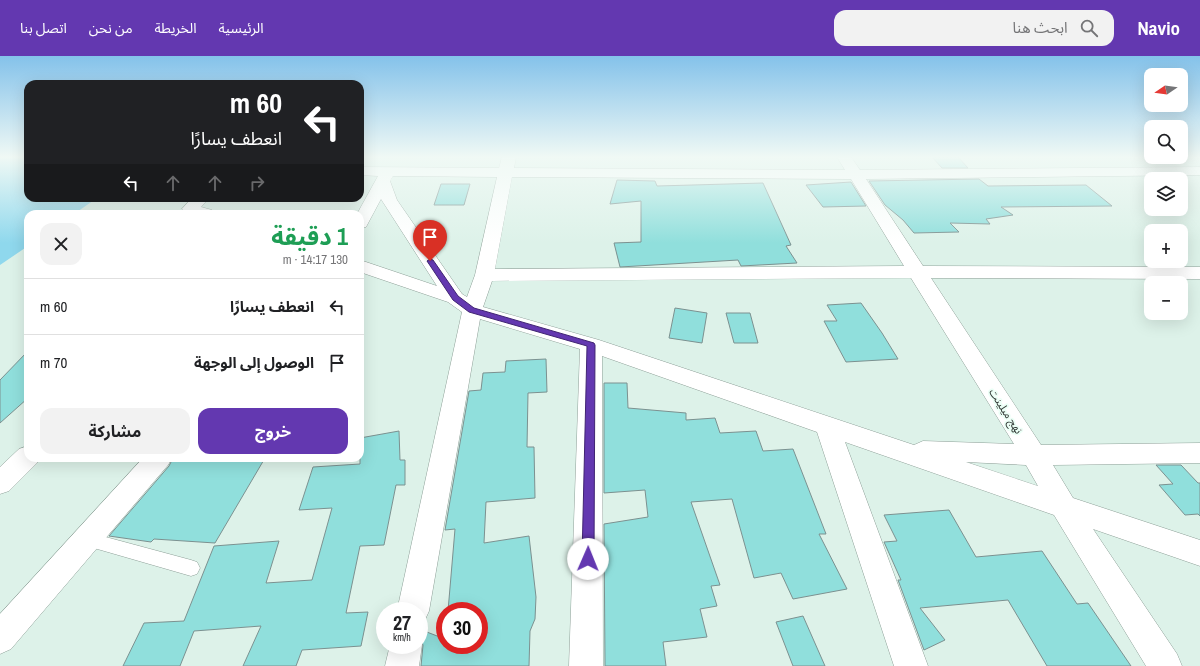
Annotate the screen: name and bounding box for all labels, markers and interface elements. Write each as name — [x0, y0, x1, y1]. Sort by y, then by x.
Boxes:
search box — [834, 10, 1114, 46]
text: Navio — [1138, 15, 1180, 41]
text: ابحث هنا — [1012, 17, 1068, 38]
icon: search — [1078, 17, 1100, 39]
text: اتصل بنا — [20, 19, 67, 37]
text: من نحن — [89, 19, 133, 37]
text: الخريطة — [155, 19, 196, 37]
text: الرئيسية — [218, 19, 264, 37]
north arrow — [1144, 68, 1188, 112]
map controls — [1144, 68, 1188, 320]
text: 60 m — [230, 84, 282, 122]
icon: left — [296, 96, 348, 148]
button: search — [1144, 120, 1188, 164]
text: انعطف يسارًا — [190, 126, 282, 151]
icon: left — [120, 172, 142, 194]
icon: ahead — [162, 172, 184, 194]
icon: ahead — [204, 172, 226, 194]
icon: right — [246, 172, 268, 194]
button: layers — [1144, 172, 1188, 216]
text: 1 دقيقة — [271, 220, 348, 252]
pin — [413, 220, 447, 261]
button: close — [40, 223, 82, 265]
button: + — [1144, 224, 1188, 268]
icon: arrive — [419, 226, 441, 248]
text: 130 m · 14:17 — [283, 251, 348, 268]
button: − — [1144, 276, 1188, 320]
text: 60 m — [40, 296, 67, 317]
text: انعطف يسارًا — [230, 296, 314, 317]
icon: left — [326, 296, 348, 318]
text: 70 m — [40, 352, 67, 373]
text: الوصول إلى الوجهة — [194, 352, 314, 373]
icon: arrive — [326, 352, 348, 374]
street label: نهج ميلينت — [985, 386, 1026, 437]
button: مشاركة — [40, 408, 190, 454]
button: خروج — [198, 408, 348, 454]
position arrow — [567, 538, 609, 580]
speed limit sign: 30 — [436, 602, 488, 654]
text: 27 — [393, 609, 411, 636]
text: km/h — [393, 631, 411, 644]

